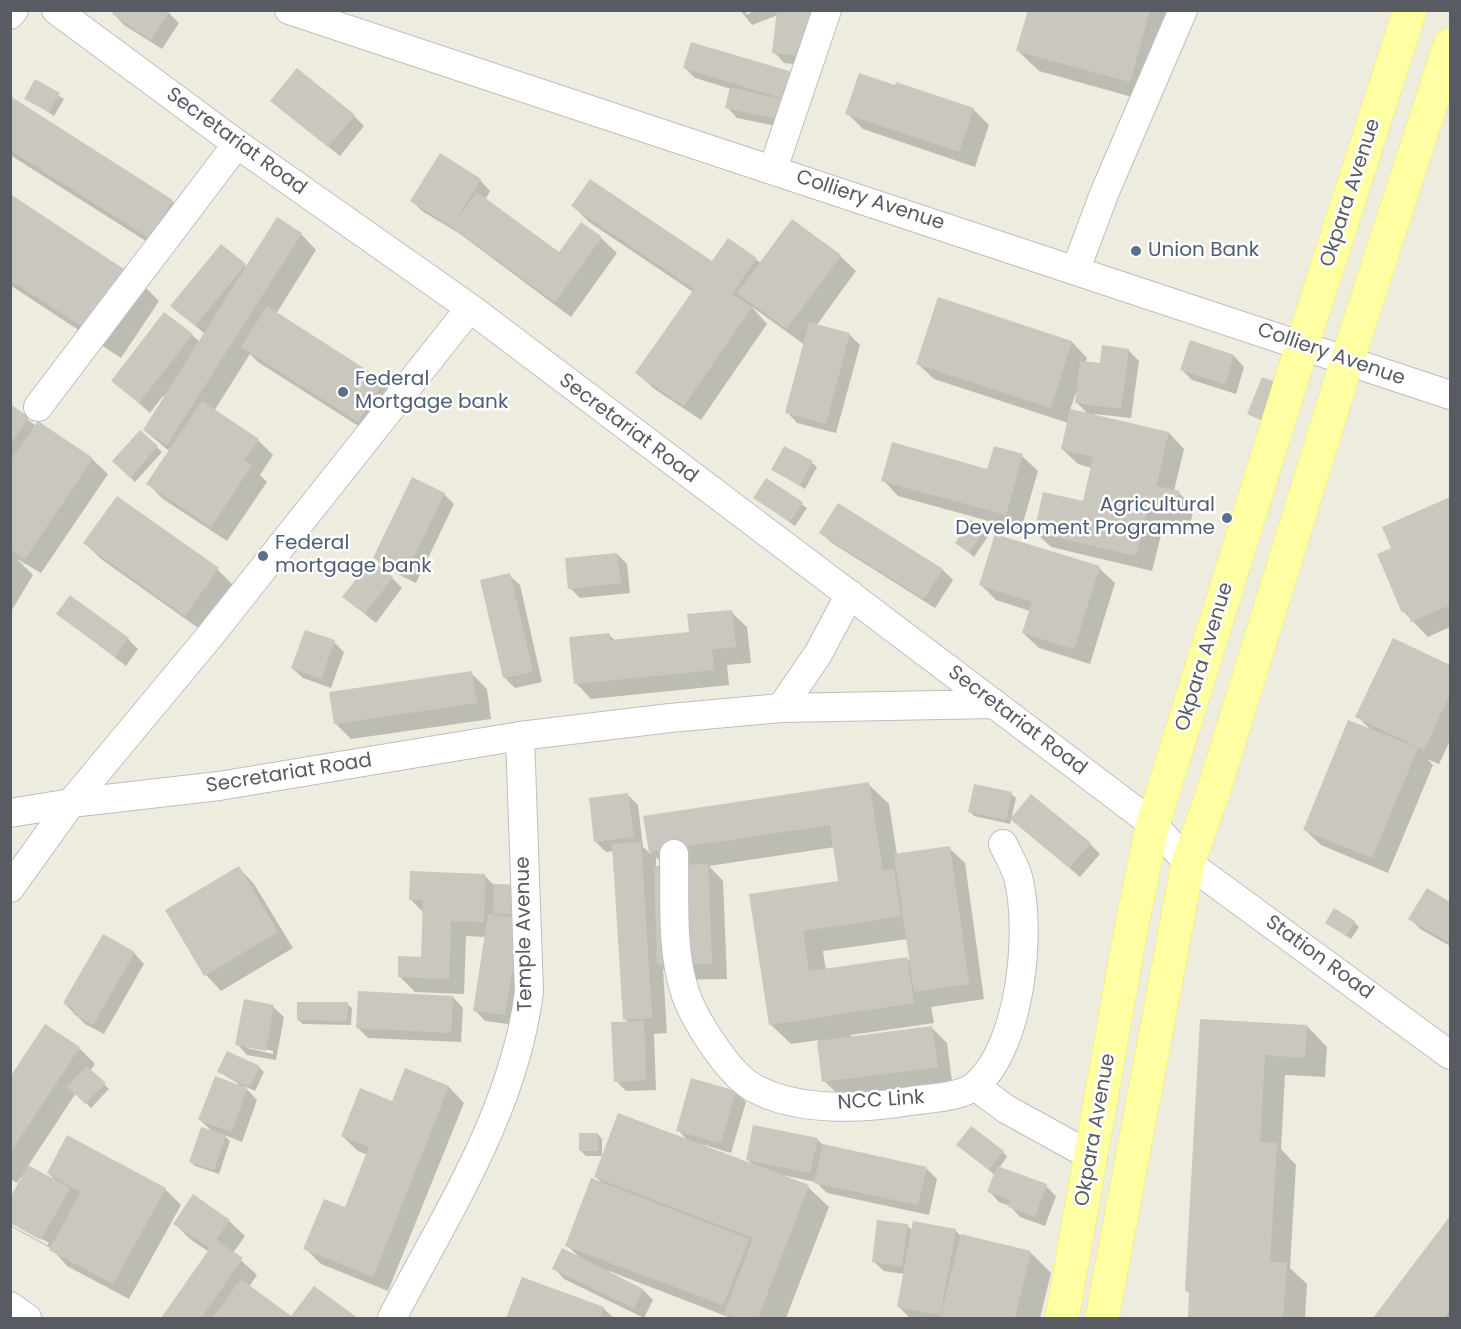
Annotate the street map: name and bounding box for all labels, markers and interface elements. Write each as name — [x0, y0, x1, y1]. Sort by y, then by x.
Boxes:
street label: Secretariat Road — [161, 83, 311, 201]
street label: Okpara Avenue — [1316, 116, 1386, 270]
street label: Colliery Avenue — [793, 166, 947, 236]
place label: Union Bank — [1148, 239, 1259, 263]
marker: Union Bank — [1129, 244, 1143, 258]
street label: Colliery Avenue — [1254, 318, 1408, 392]
place label: Federal Mortgage bank — [355, 368, 508, 415]
street label: Secretariat Road — [554, 369, 702, 489]
marker: Federal Mortgage bank — [336, 385, 350, 399]
place label: Agricultural Development Programme — [955, 494, 1215, 541]
marker: Agricultural Development Programme — [1220, 511, 1234, 525]
place label: Federal mortgage bank — [275, 532, 432, 579]
marker: Federal mortgage bank — [256, 549, 270, 563]
street label: Okpara Avenue — [1171, 580, 1239, 734]
street label: Secretariat Road — [943, 661, 1091, 781]
street label: Secretariat Road — [204, 749, 374, 799]
street label: Temple Avenue — [512, 856, 538, 1012]
street label: Station Road — [1260, 911, 1378, 1005]
street label: Okpara Avenue — [1071, 1052, 1121, 1208]
street label: NCC Link — [837, 1086, 925, 1116]

